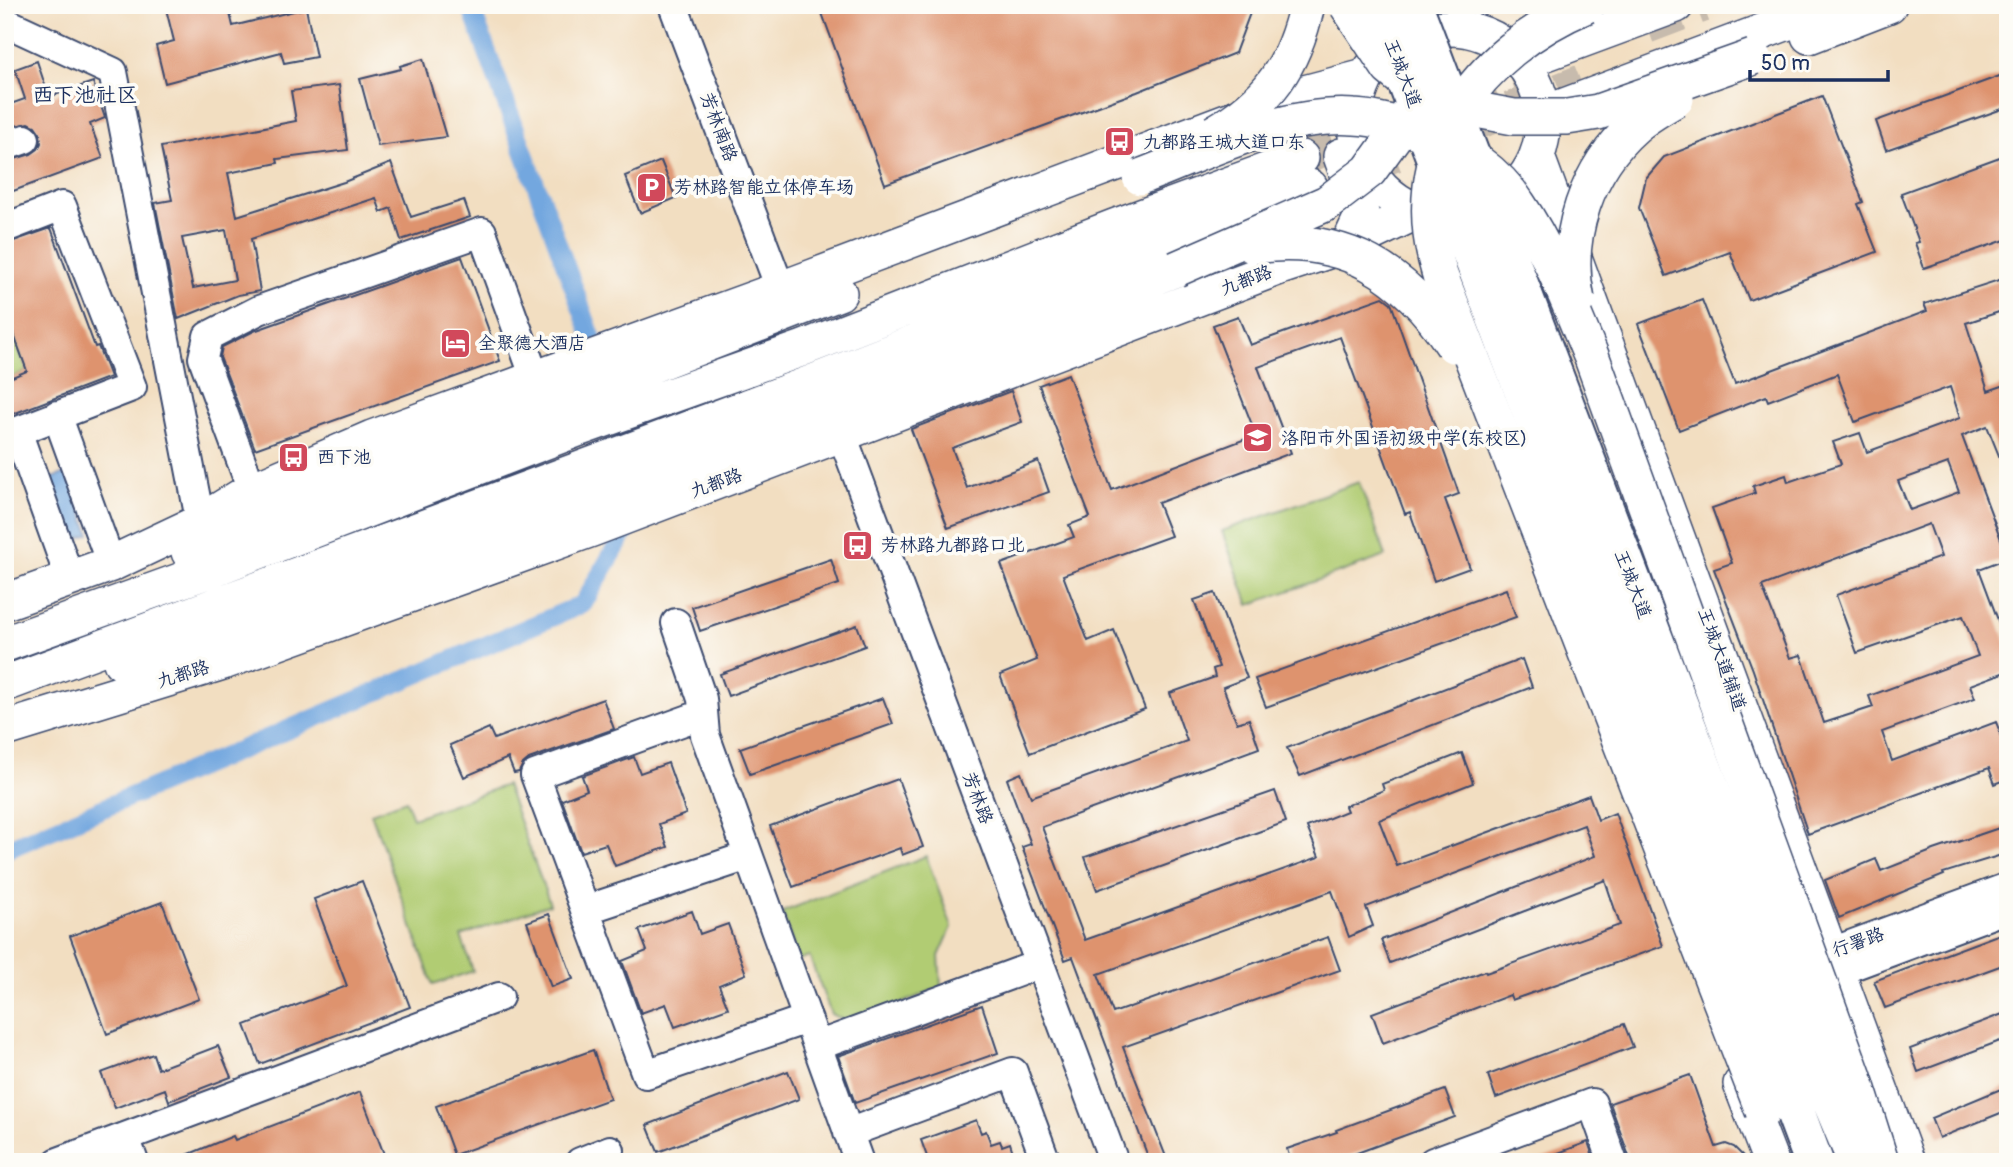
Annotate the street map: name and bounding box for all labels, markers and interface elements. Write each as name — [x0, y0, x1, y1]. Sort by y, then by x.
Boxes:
street label: 王城大道 — [1379, 35, 1426, 111]
scale bar — [1750, 38, 1889, 82]
text: 50 m — [1761, 50, 1810, 77]
district label: 西下池社区 — [33, 82, 138, 109]
street label: 芳林南路 — [695, 89, 742, 165]
bus stop icon: 九都路王城大道口东 — [1103, 125, 1137, 159]
place label: 九都路王城大道口东 — [1143, 131, 1305, 154]
parking icon: 芳林路智能立体停车场 — [634, 170, 668, 204]
place label: 芳林路智能立体停车场 — [674, 176, 854, 199]
street label: 九都路 — [1217, 260, 1276, 301]
hotel icon: 全聚德大酒店 — [438, 326, 472, 360]
place label: 全聚德大酒店 — [478, 332, 586, 355]
school or university icon: 洛阳市外国语初级中学(东校区) — [1241, 421, 1275, 455]
place label: 洛阳市外国语初级中学(东校区) — [1281, 427, 1527, 450]
bus stop icon: 西下池 — [277, 440, 311, 474]
place label: 西下池 — [317, 446, 371, 469]
street label: 九都路 — [687, 463, 745, 504]
bus stop icon: 芳林路九都路口北 — [841, 528, 875, 562]
place label: 芳林路九都路口北 — [881, 534, 1025, 557]
street label: 王城大道 — [1609, 546, 1656, 622]
street label: 王城大道辅道 — [1692, 604, 1751, 714]
street label: 九都路 — [154, 656, 212, 693]
street label: 芳林路 — [957, 769, 998, 828]
street label: 行署路 — [1829, 922, 1887, 963]

